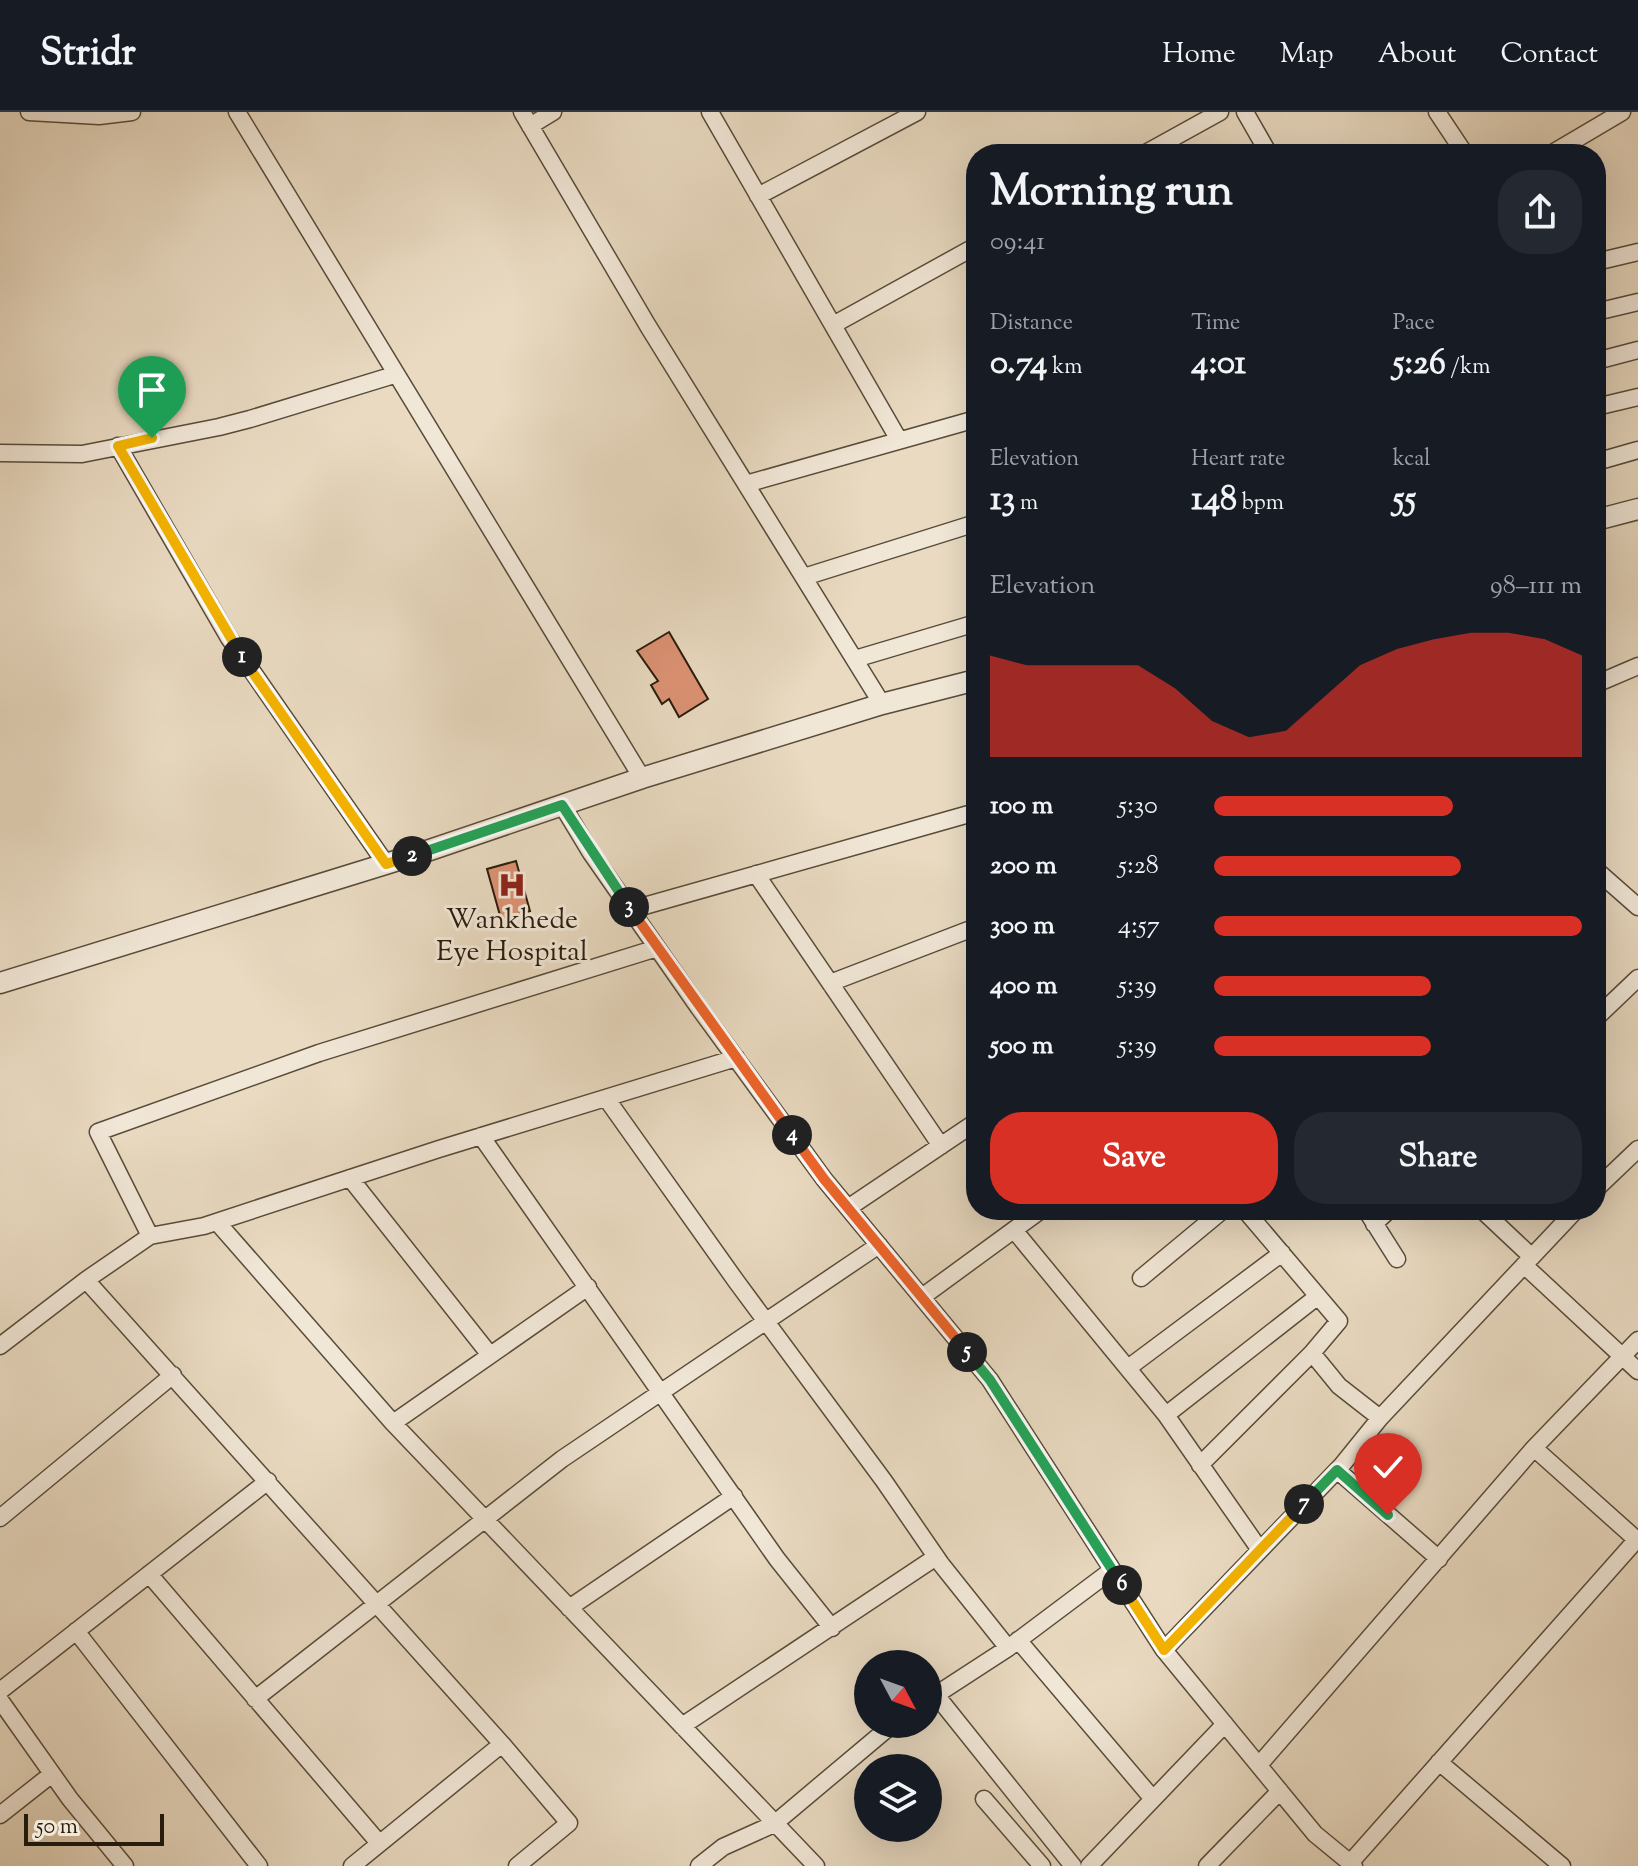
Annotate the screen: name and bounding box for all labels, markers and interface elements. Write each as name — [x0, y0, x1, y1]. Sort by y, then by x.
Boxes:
text: Stridr — [40, 28, 136, 82]
text: Home — [1162, 35, 1236, 75]
text: Map — [1280, 35, 1334, 75]
text: About — [1378, 35, 1456, 75]
text: Contact — [1500, 35, 1598, 75]
text: Morning run — [990, 162, 1233, 225]
button: share — [1498, 170, 1582, 254]
text: 09:41 — [990, 224, 1045, 261]
text: Distance — [990, 308, 1073, 340]
text: Time — [1191, 308, 1240, 340]
text: Pace — [1393, 308, 1435, 340]
text: 0.74 — [990, 340, 1048, 389]
text: 4:01 — [1191, 340, 1246, 389]
text: 5:26 — [1393, 340, 1446, 389]
text: km — [1048, 352, 1082, 384]
text: /km — [1446, 352, 1490, 384]
pin — [118, 356, 186, 438]
icon: arrive — [130, 368, 174, 412]
text: Elevation — [990, 444, 1079, 476]
text: Heart rate — [1191, 444, 1285, 476]
text: kcal — [1393, 444, 1430, 476]
text: 13 — [990, 476, 1015, 525]
text: 148 — [1191, 476, 1237, 525]
text: 55 — [1393, 476, 1416, 525]
text: m — [1015, 488, 1038, 520]
text: bpm — [1237, 488, 1284, 520]
text: Elevation — [990, 568, 1095, 605]
text: 98–111 m — [1490, 568, 1582, 605]
pin: 1 — [222, 637, 262, 677]
text: 1 — [238, 641, 246, 673]
text: 100 m — [990, 788, 1053, 825]
text: 5:30 — [1118, 788, 1158, 825]
pin: 2 — [392, 836, 432, 876]
text: 2 — [407, 840, 417, 872]
text: 200 m — [990, 848, 1057, 885]
text: 5:28 — [1118, 848, 1159, 885]
hospital icon: Wankhede Eye Hospital — [497, 870, 527, 900]
pin: 3 — [609, 887, 649, 927]
text: 3 — [625, 891, 633, 923]
place label: Wankhede Eye Hospital — [436, 901, 588, 973]
text: 300 m — [990, 908, 1055, 945]
text: 4:57 — [1118, 908, 1160, 945]
text: 400 m — [990, 968, 1057, 1005]
text: 5:39 — [1118, 968, 1157, 1005]
text: 500 m — [990, 1028, 1053, 1065]
text: 5:39 — [1118, 1028, 1157, 1065]
button: Save — [990, 1112, 1278, 1204]
button: Share — [1294, 1112, 1582, 1204]
pin: 4 — [772, 1115, 812, 1155]
text: 4 — [786, 1119, 798, 1151]
pin: 5 — [947, 1332, 987, 1372]
text: 5 — [963, 1336, 971, 1368]
pin — [1354, 1433, 1422, 1515]
icon: check — [1366, 1445, 1410, 1489]
pin: 7 — [1284, 1484, 1324, 1524]
text: 7 — [1298, 1488, 1310, 1520]
pin: 6 — [1102, 1565, 1142, 1605]
text: 6 — [1117, 1569, 1127, 1601]
north arrow — [854, 1650, 942, 1738]
map controls — [854, 1650, 942, 1842]
button: layers — [854, 1754, 942, 1842]
scale bar — [24, 1810, 164, 1846]
text: 50 m — [36, 1812, 78, 1844]

